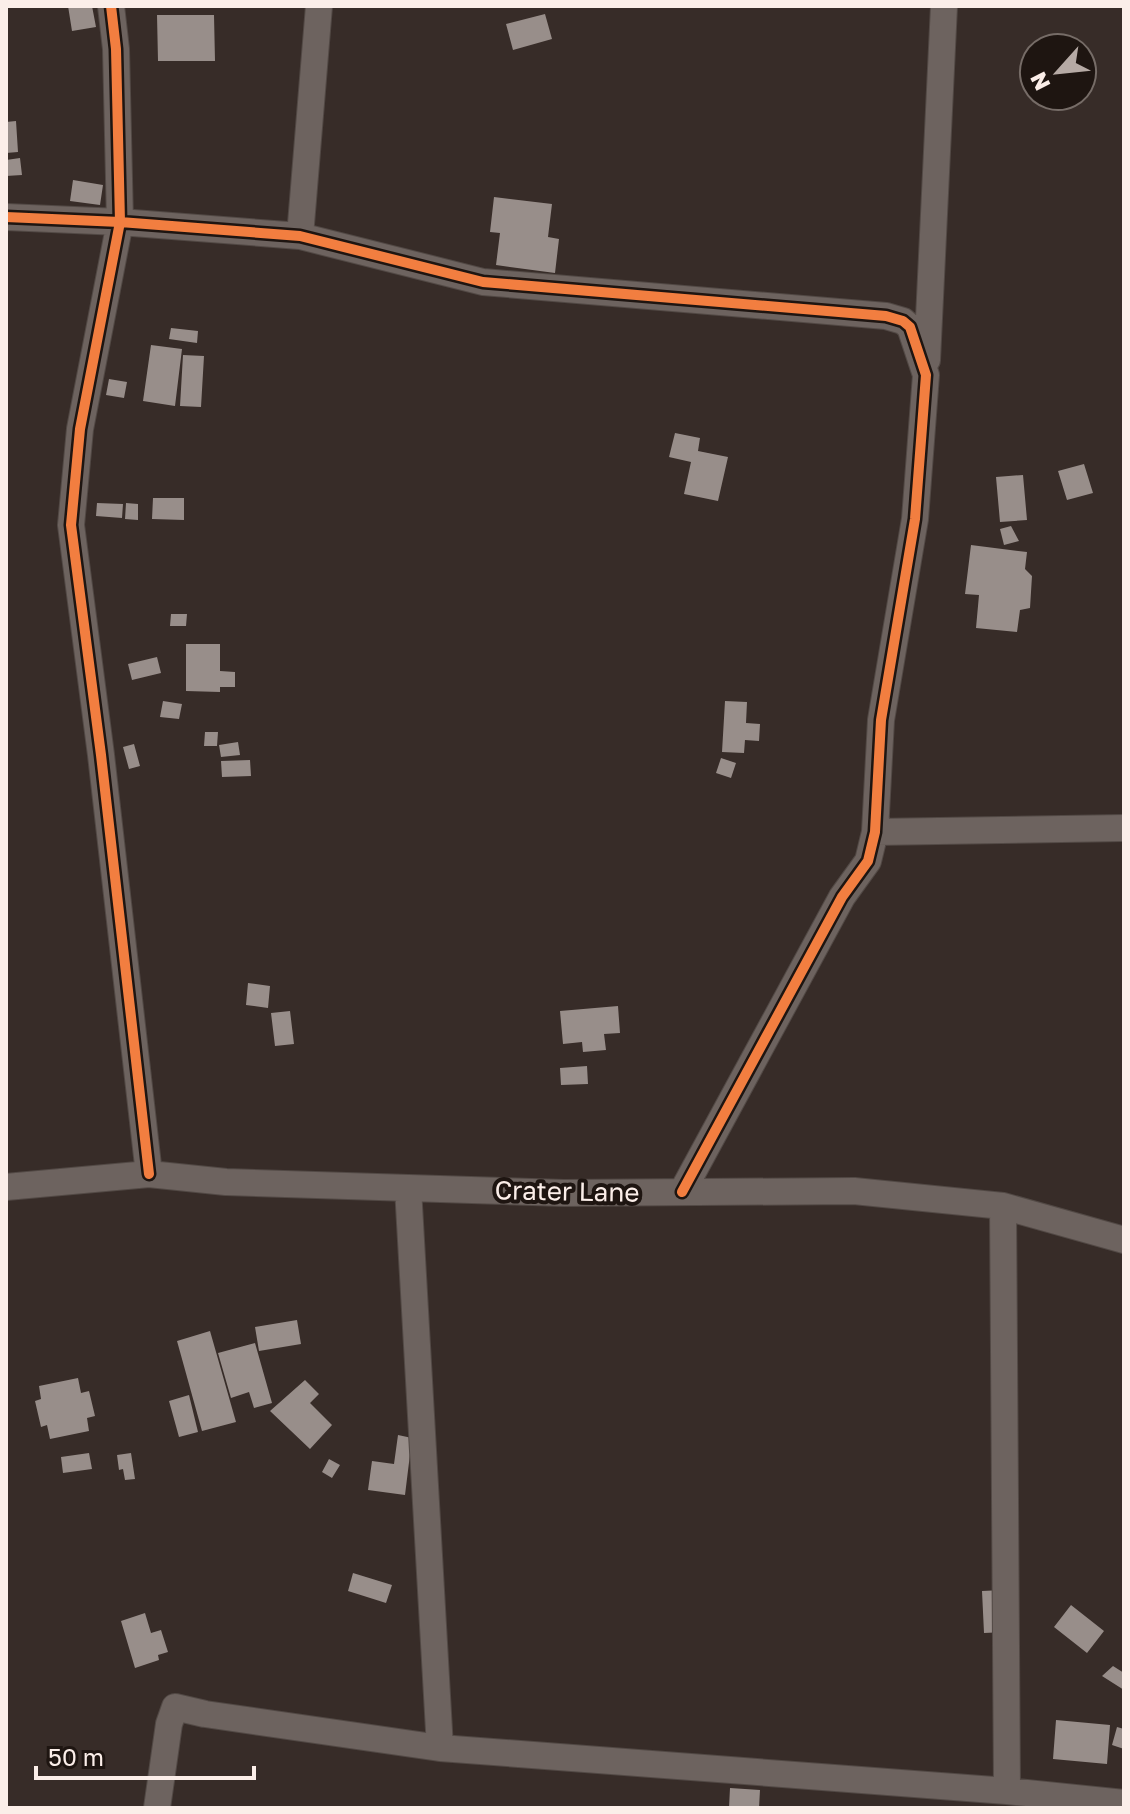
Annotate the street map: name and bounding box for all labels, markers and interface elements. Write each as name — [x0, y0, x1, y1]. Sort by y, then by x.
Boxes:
north arrow — [1018, 32, 1098, 112]
text: N — [1024, 68, 1056, 95]
street label: Crater Lane — [494, 1174, 640, 1208]
scale bar — [36, 1730, 254, 1780]
text: 50 m — [48, 1742, 104, 1771]

